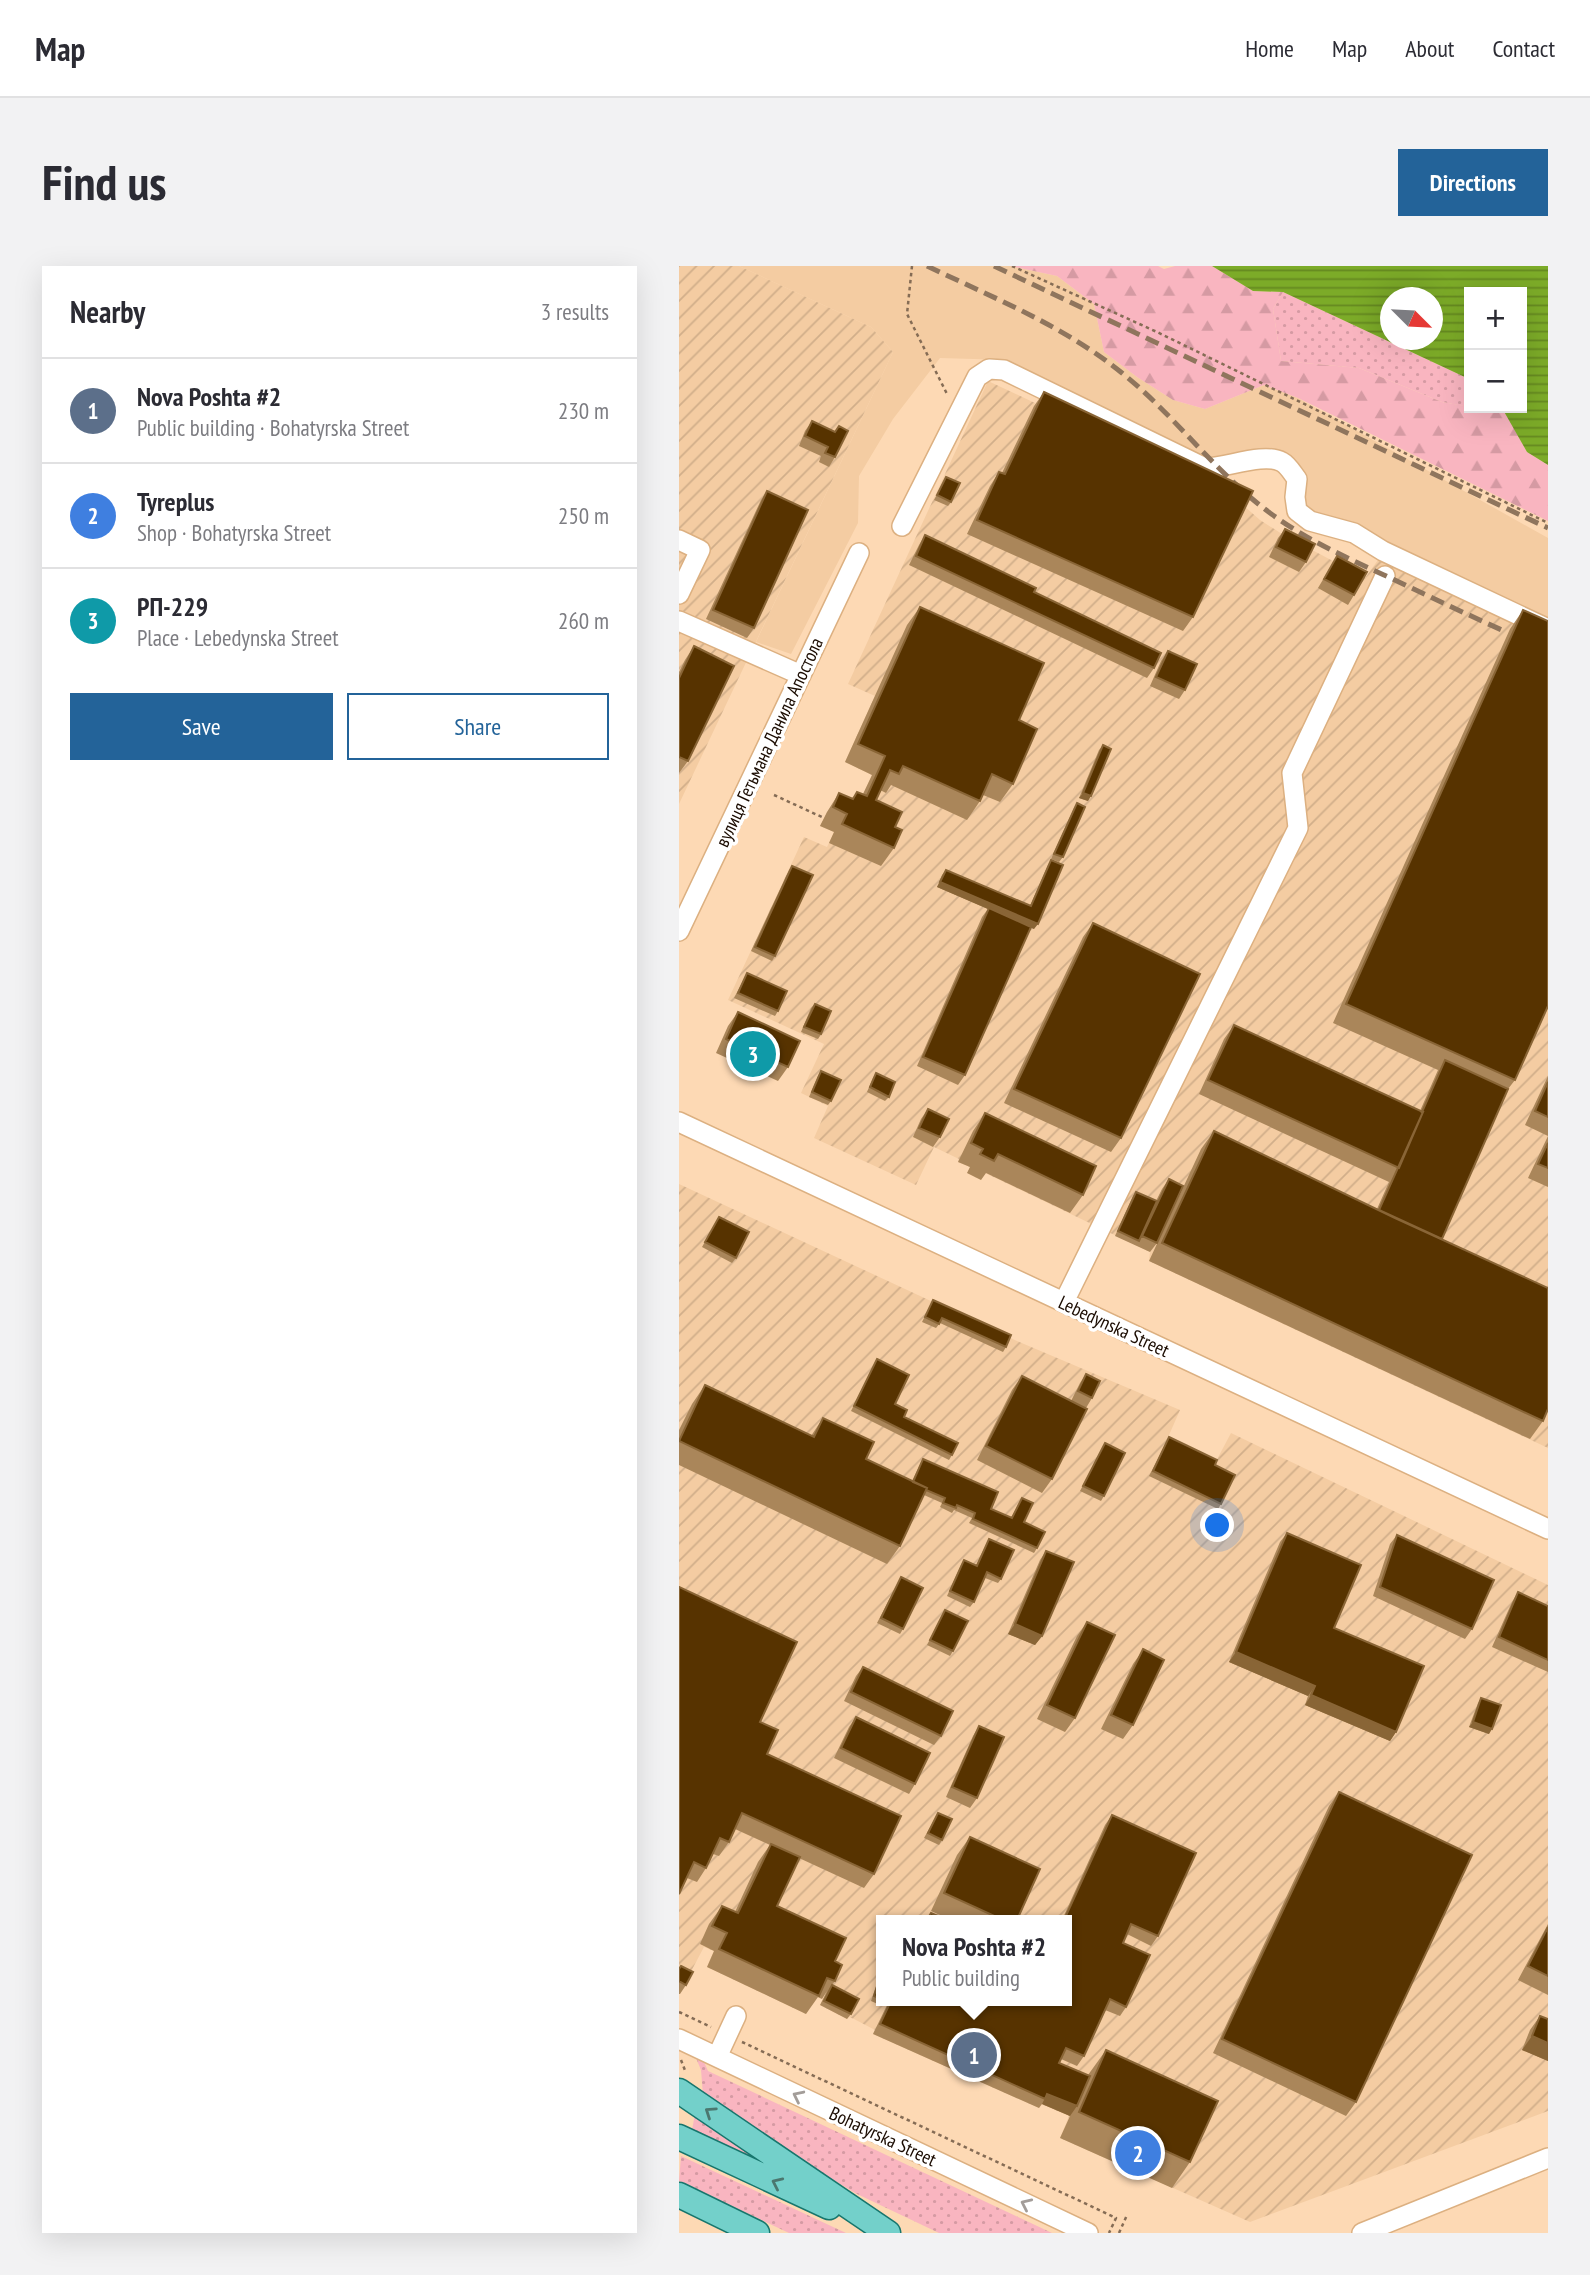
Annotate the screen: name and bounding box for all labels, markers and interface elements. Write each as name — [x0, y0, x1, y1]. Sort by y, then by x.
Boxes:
text: Map — [35, 27, 85, 70]
text: Home — [1245, 33, 1294, 64]
text: Map — [1332, 33, 1367, 64]
text: About — [1405, 33, 1454, 64]
text: Contact — [1492, 33, 1555, 64]
button: Directions — [1398, 149, 1548, 216]
text: Find us — [42, 150, 166, 214]
north arrow — [1380, 287, 1443, 350]
map controls — [1464, 287, 1527, 413]
button: + — [1464, 287, 1527, 350]
text: Nearby — [70, 292, 145, 331]
text: 3 results — [541, 297, 609, 326]
button: − — [1464, 350, 1527, 413]
text: Nova Poshta #2 — [137, 380, 281, 413]
text: 1 — [88, 396, 99, 425]
text: 230 m — [558, 396, 609, 425]
text: Public building · Bohatyrska Street — [137, 413, 409, 442]
text: Tyreplus — [137, 485, 214, 518]
text: 2 — [88, 501, 99, 530]
text: 250 m — [558, 501, 609, 530]
text: Shop · Bohatyrska Street — [137, 518, 331, 547]
text: РП-229 — [137, 590, 208, 623]
text: 3 — [88, 606, 99, 635]
text: 260 m — [558, 606, 609, 635]
text: Place · Lebedynska Street — [137, 623, 338, 652]
street label: вулиця Гетьмана Данила Апостола — [710, 633, 828, 851]
button: Save — [70, 693, 333, 760]
button: Share — [347, 693, 609, 760]
pin: 3 — [730, 1028, 776, 1080]
street label: Lebedynska Street — [1055, 1290, 1174, 1362]
your location — [1200, 1508, 1234, 1542]
popup — [876, 1915, 1072, 2006]
text: Nova Poshta #2 — [902, 1930, 1046, 1963]
text: Public building — [902, 1963, 1020, 1992]
pin: 1 — [951, 2029, 997, 2081]
one-way arrow — [793, 2090, 806, 2104]
street label: Bohatyrska Street — [826, 2101, 941, 2172]
one-way arrow — [705, 2108, 718, 2120]
pin: 2 — [1115, 2127, 1161, 2179]
one-way arrow — [772, 2177, 784, 2191]
one-way arrow — [1021, 2198, 1033, 2212]

